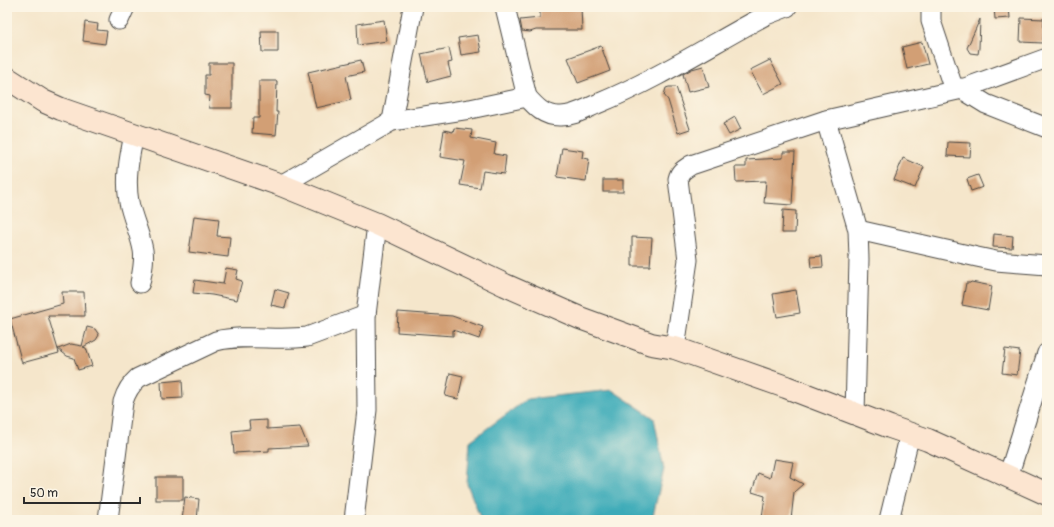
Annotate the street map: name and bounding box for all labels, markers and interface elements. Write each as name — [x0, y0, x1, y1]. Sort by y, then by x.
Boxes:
scale bar — [24, 479, 140, 505]
text: 50 m — [30, 486, 58, 501]

